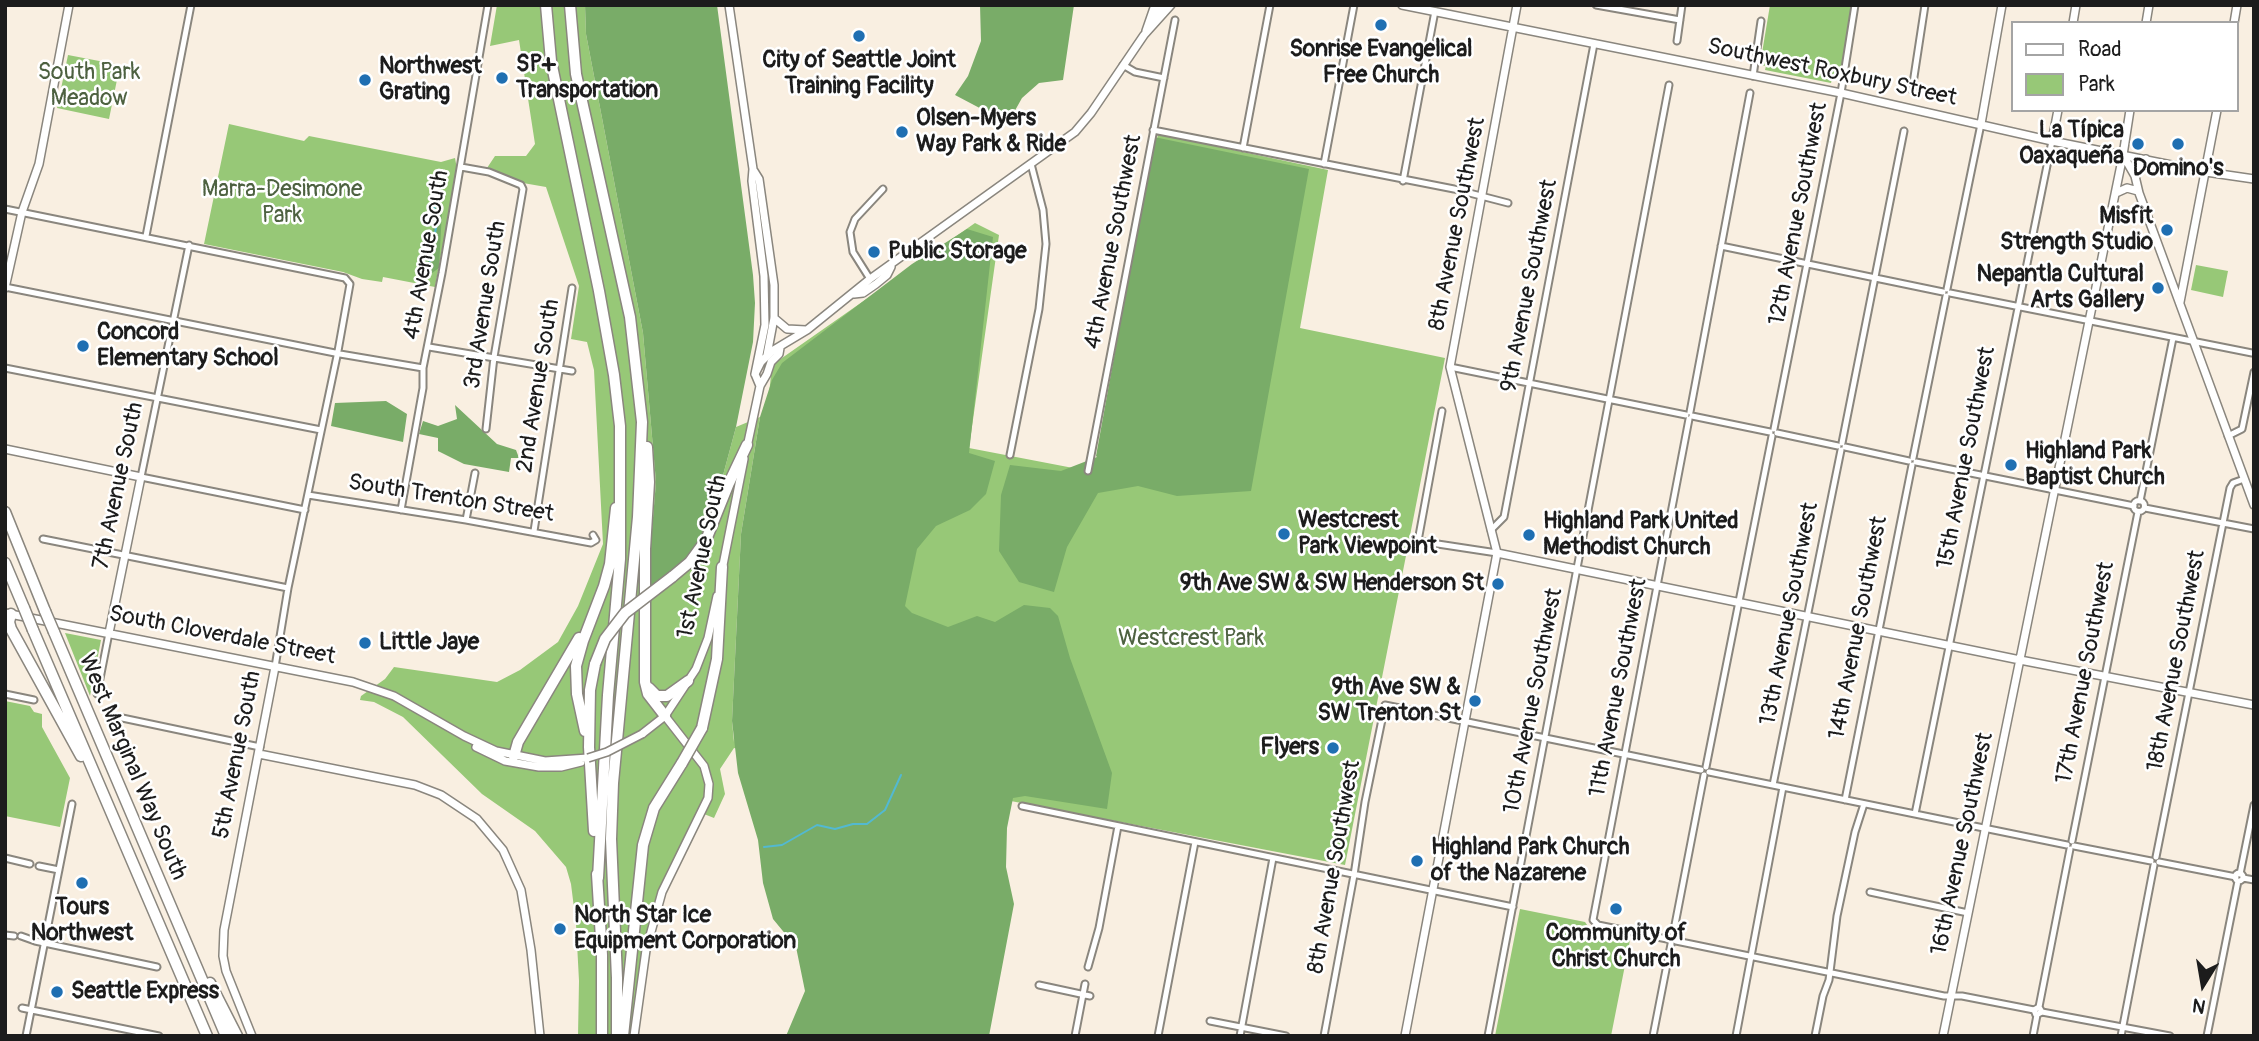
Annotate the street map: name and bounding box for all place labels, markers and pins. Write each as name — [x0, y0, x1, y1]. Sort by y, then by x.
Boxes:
marker: Sonrise Evangelical Free Church — [1373, 17, 1389, 33]
marker: City of Seattle Joint Training Facility — [851, 28, 867, 44]
place label: Sonrise Evangelical Free Church — [1289, 36, 1473, 90]
place label: City of Seattle Joint Training Facility — [762, 47, 956, 101]
place label: SP+ Transportation — [516, 51, 658, 105]
place label: Northwest Grating — [379, 53, 482, 107]
marker: SP+ Transportation — [494, 70, 510, 86]
marker: Northwest Grating — [357, 72, 373, 88]
place label: Olsen-Myers Way Park & Ride — [916, 105, 1066, 159]
place label: La Típica Oaxaqueña — [2019, 117, 2124, 171]
marker: Olsen-Myers Way Park & Ride — [894, 124, 910, 140]
marker: La Típica Oaxaqueña — [2130, 136, 2146, 152]
marker: Domino's — [2170, 136, 2186, 152]
place label: Domino's — [2132, 155, 2224, 183]
place label: Misfit Strength Studio — [2000, 203, 2153, 257]
marker: Misfit Strength Studio — [2159, 222, 2175, 238]
place label: Public Storage — [888, 238, 1027, 266]
marker: Public Storage — [866, 244, 882, 260]
place label: Nepantla Cultural Arts Gallery — [1977, 261, 2144, 315]
marker: Nepantla Cultural Arts Gallery — [2150, 280, 2166, 296]
place label: Concord Elementary School — [97, 319, 279, 373]
marker: Concord Elementary School — [75, 338, 91, 354]
place label: Highland Park Baptist Church — [2025, 438, 2165, 492]
marker: Highland Park Baptist Church — [2003, 457, 2019, 473]
place label: Westcrest Park Viewpoint — [1298, 507, 1437, 561]
place label: Highland Park United Methodist Church — [1543, 508, 1738, 562]
marker: Westcrest Park Viewpoint — [1276, 526, 1292, 542]
marker: Highland Park United Methodist Church — [1521, 527, 1537, 543]
place label: 9th Ave SW & SW Henderson St — [1180, 570, 1484, 598]
marker: 9th Ave SW & SW Henderson St — [1490, 576, 1506, 592]
place label: Little Jaye — [379, 629, 479, 657]
marker: Little Jaye — [357, 635, 373, 651]
place label: 9th Ave SW & SW Trenton St — [1317, 674, 1461, 728]
marker: 9th Ave SW & SW Trenton St — [1467, 693, 1483, 709]
place label: Flyers — [1260, 734, 1319, 762]
marker: Flyers — [1325, 740, 1341, 756]
place label: Highland Park Church of the Nazarene — [1431, 834, 1629, 888]
marker: Highland Park Church of the Nazarene — [1409, 853, 1425, 869]
marker: Tours Northwest — [74, 875, 90, 891]
place label: Tours Northwest — [31, 894, 133, 948]
marker: Community of Christ Church — [1608, 901, 1624, 917]
place label: North Star Ice Equipment Corporation — [574, 902, 796, 956]
place label: Community of Christ Church — [1545, 920, 1687, 974]
marker: North Star Ice Equipment Corporation — [552, 921, 568, 937]
place label: Seattle Express — [71, 978, 219, 1006]
marker: Seattle Express — [49, 984, 65, 1000]

